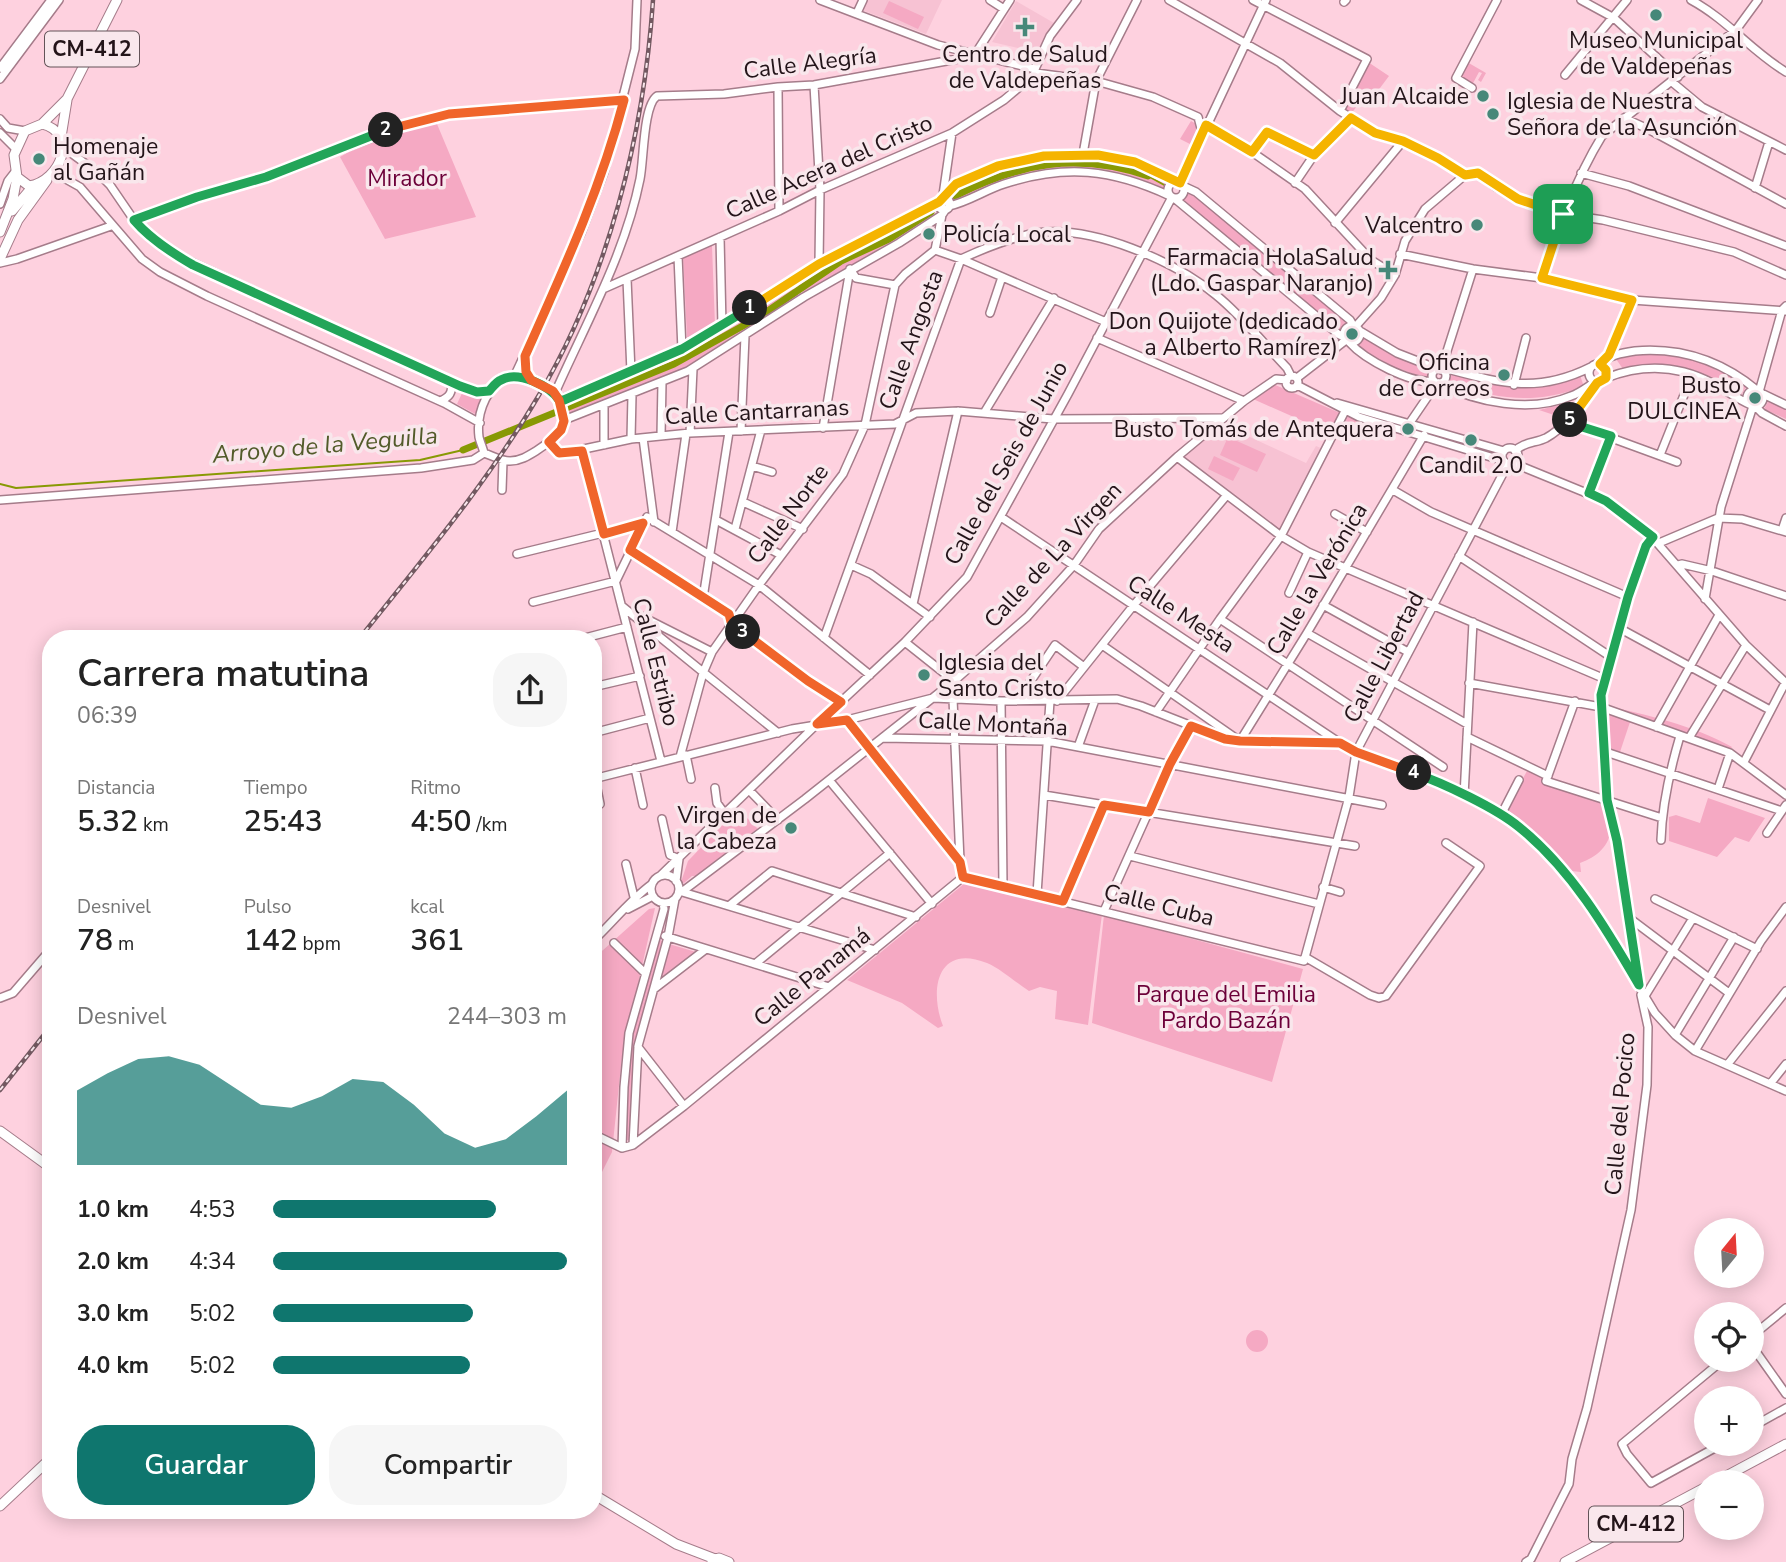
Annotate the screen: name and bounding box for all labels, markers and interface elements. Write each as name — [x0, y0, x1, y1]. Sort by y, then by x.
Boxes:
marker: Museo Municipal de Valdepeñas — [1648, 7, 1664, 23]
marker: Centro de Salud de Valdepeñas — [1015, 17, 1035, 37]
place label: Museo Municipal de Valdepeñas — [1569, 25, 1743, 82]
road number: CM-412 — [45, 32, 139, 66]
street label: Calle Alegría — [742, 39, 878, 87]
place label: Centro de Salud de Valdepeñas — [942, 39, 1108, 96]
place label: Juan Alcaide — [1339, 81, 1469, 112]
place label: Iglesia de Nuestra Señora de la Asunción — [1507, 86, 1737, 143]
marker: Juan Alcaide — [1475, 88, 1491, 104]
marker: Iglesia de Nuestra Señora de la Asunción — [1485, 106, 1501, 122]
street label: Calle Acera del Cristo — [721, 107, 937, 227]
pin: 2 — [368, 113, 404, 148]
text: 2 — [380, 116, 391, 142]
place label: Homenaje al Gañán — [53, 131, 158, 188]
marker: Homenaje al Gañán — [31, 151, 47, 167]
park label: Mirador — [367, 163, 448, 194]
pin — [1533, 184, 1593, 244]
icon: arrive — [1544, 195, 1582, 233]
place label: Valcentro — [1364, 210, 1463, 241]
marker: Valcentro — [1469, 217, 1485, 233]
place label: Policía Local — [943, 219, 1071, 250]
marker: Policía Local — [921, 226, 937, 242]
place label: Farmacia HolaSalud (Ldo. Gaspar Naranjo) — [1150, 242, 1374, 299]
marker: Farmacia HolaSalud (Ldo. Gaspar Naranjo) — [1380, 262, 1396, 278]
street label: Calle Angosta — [871, 266, 951, 414]
pin: 1 — [732, 290, 768, 326]
text: 1 — [744, 294, 755, 320]
place label: Don Quijote (dedicado a Alberto Ramírez) — [1109, 306, 1338, 363]
marker: Don Quijote (dedicado a Alberto Ramírez) — [1344, 326, 1360, 342]
place label: Oficina de Correos — [1379, 347, 1490, 404]
street label: Calle del Seis de Junio — [937, 355, 1075, 571]
marker: Oficina de Correos — [1496, 367, 1512, 383]
place label: Busto DULCINEA — [1627, 370, 1741, 427]
marker: Busto DULCINEA — [1747, 390, 1763, 406]
street label: Calle Cantarranas — [664, 392, 850, 432]
pin: 5 — [1552, 402, 1588, 438]
text: 5 — [1564, 406, 1575, 432]
place label: Busto Tomás de Antequera — [1114, 414, 1394, 445]
water label: Arroyo de la Veguilla — [210, 419, 439, 471]
marker: Busto Tomás de Antequera — [1400, 421, 1416, 437]
marker: Candil 2.0 — [1463, 432, 1479, 448]
place label: Candil 2.0 — [1419, 450, 1523, 481]
street label: Calle Norte — [740, 458, 836, 570]
street label: Calle de La Virgen — [977, 475, 1129, 635]
street label: Calle la Verónica — [1259, 497, 1375, 661]
street label: Calle Mesta — [1121, 568, 1241, 660]
street label: Calle Libertad — [1336, 586, 1432, 728]
street label: Calle Estribo — [625, 595, 687, 729]
pin: 3 — [726, 614, 760, 650]
text: 3 — [737, 618, 748, 644]
place label: Iglesia del Santo Cristo — [938, 647, 1065, 704]
text: Carrera matutina — [77, 648, 370, 699]
button: share — [493, 653, 567, 727]
marker: Iglesia del Santo Cristo — [916, 667, 932, 683]
text: 06:39 — [77, 700, 137, 731]
street label: Calle Montaña — [917, 705, 1069, 743]
pin: 4 — [1396, 756, 1432, 790]
text: 4 — [1408, 759, 1419, 785]
text: Distancia — [77, 775, 155, 801]
text: Tiempo — [244, 775, 308, 801]
text: Ritmo — [410, 775, 461, 801]
place label: Virgen de la Cabeza — [676, 800, 777, 857]
text: 5.32 — [77, 801, 138, 842]
text: 25:43 — [244, 801, 323, 842]
text: 4:50 — [410, 801, 471, 842]
text: km — [138, 812, 169, 838]
text: /km — [471, 812, 507, 838]
marker: Virgen de la Cabeza — [783, 820, 799, 836]
street label: Calle Cuba — [1101, 876, 1217, 934]
text: Desnivel — [77, 894, 151, 920]
text: Pulso — [244, 894, 291, 920]
text: kcal — [410, 894, 444, 920]
text: 78 — [77, 920, 113, 961]
text: 142 — [244, 920, 298, 961]
text: 361 — [410, 920, 464, 961]
street label: Calle Panamá — [747, 920, 877, 1034]
text: m — [113, 931, 134, 957]
text: bpm — [298, 931, 341, 957]
park label: Parque del Emilia Pardo Bazán — [1136, 979, 1316, 1036]
text: Desnivel — [77, 1001, 167, 1032]
text: 244–303 m — [447, 1001, 567, 1032]
street label: Calle del Pocico — [1597, 1031, 1643, 1197]
text: 1.0 km — [77, 1194, 149, 1225]
text: 4:53 — [189, 1194, 236, 1225]
north arrow — [1694, 1218, 1764, 1288]
map controls — [1694, 1218, 1764, 1540]
text: 2.0 km — [77, 1246, 149, 1277]
text: 4:34 — [189, 1246, 236, 1277]
text: 3.0 km — [77, 1298, 149, 1329]
text: 5:02 — [189, 1298, 236, 1329]
button: locate — [1694, 1302, 1764, 1372]
text: 4.0 km — [77, 1350, 149, 1381]
text: 5:02 — [189, 1350, 236, 1381]
button: + — [1694, 1386, 1764, 1456]
button: Guardar — [77, 1425, 315, 1505]
button: Compartir — [329, 1425, 567, 1505]
button: − — [1694, 1470, 1764, 1540]
road number: CM-412 — [1589, 1506, 1683, 1542]

